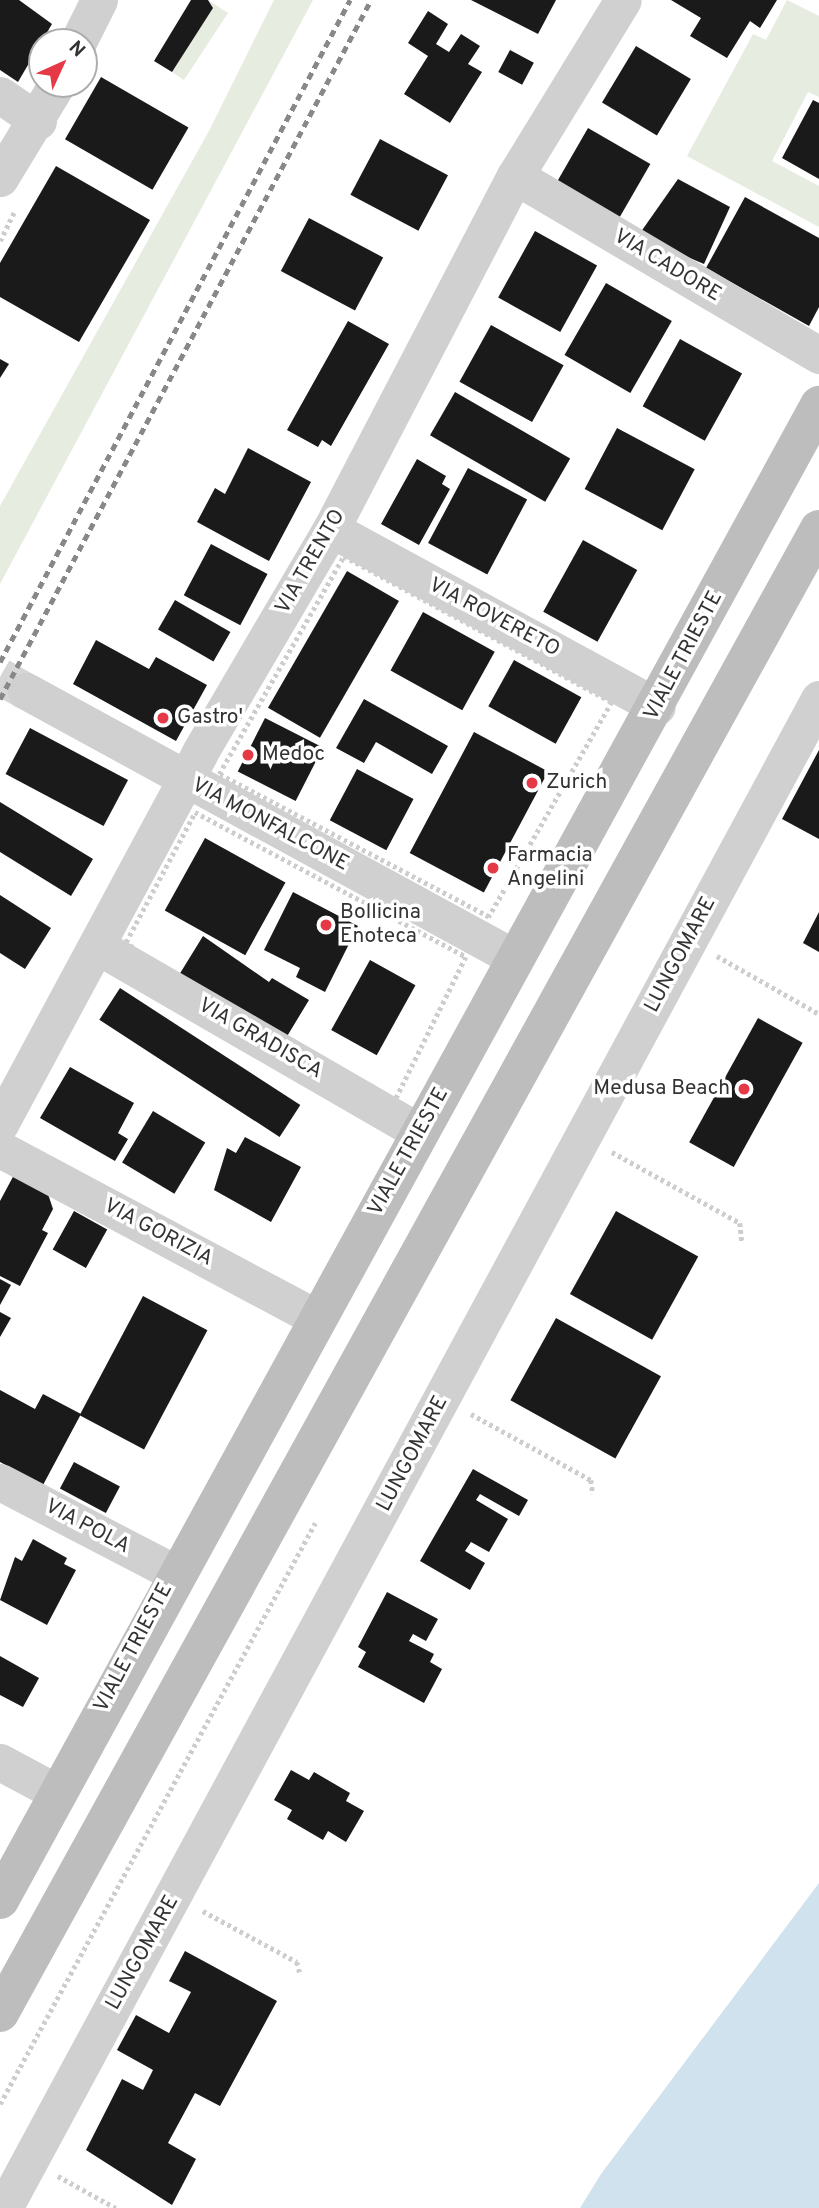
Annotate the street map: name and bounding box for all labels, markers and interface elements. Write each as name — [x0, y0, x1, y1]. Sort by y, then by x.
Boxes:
north arrow — [28, 28, 98, 98]
text: N — [63, 36, 90, 63]
street label: VIA CADORE — [608, 224, 726, 308]
street label: VIA TRENTO — [270, 504, 352, 620]
street label: VIA ROVERETO — [424, 573, 564, 663]
street label: VIALE TRIESTE — [639, 587, 729, 725]
place label: Gastro' — [177, 705, 243, 731]
marker: Gastro' — [155, 710, 171, 726]
place label: Medoc — [262, 742, 325, 768]
marker: Medoc — [240, 747, 256, 763]
place label: Zurich — [546, 770, 607, 796]
street label: VIA MONFALCONE — [187, 773, 353, 877]
marker: Zurich — [524, 775, 540, 791]
place label: Farmacia Angelini — [507, 843, 593, 893]
marker: Farmacia Angelini — [485, 860, 501, 876]
street label: LUNGOMARE — [640, 893, 722, 1017]
place label: Bollicina Enoteca — [340, 900, 421, 950]
marker: Bollicina Enoteca — [318, 917, 334, 933]
street label: VIA GRADISCA — [193, 993, 327, 1085]
place label: Medusa Beach — [593, 1076, 730, 1102]
marker: Medusa Beach — [736, 1081, 752, 1097]
street label: VIALE TRIESTE — [363, 1083, 455, 1221]
street label: VIA GORIZIA — [99, 1194, 217, 1272]
street label: LUNGOMARE — [372, 1392, 454, 1516]
street label: VIA POLA — [40, 1494, 134, 1560]
street label: VIALE TRIESTE — [89, 1579, 179, 1717]
street label: LUNGOMARE — [101, 1891, 185, 2015]

